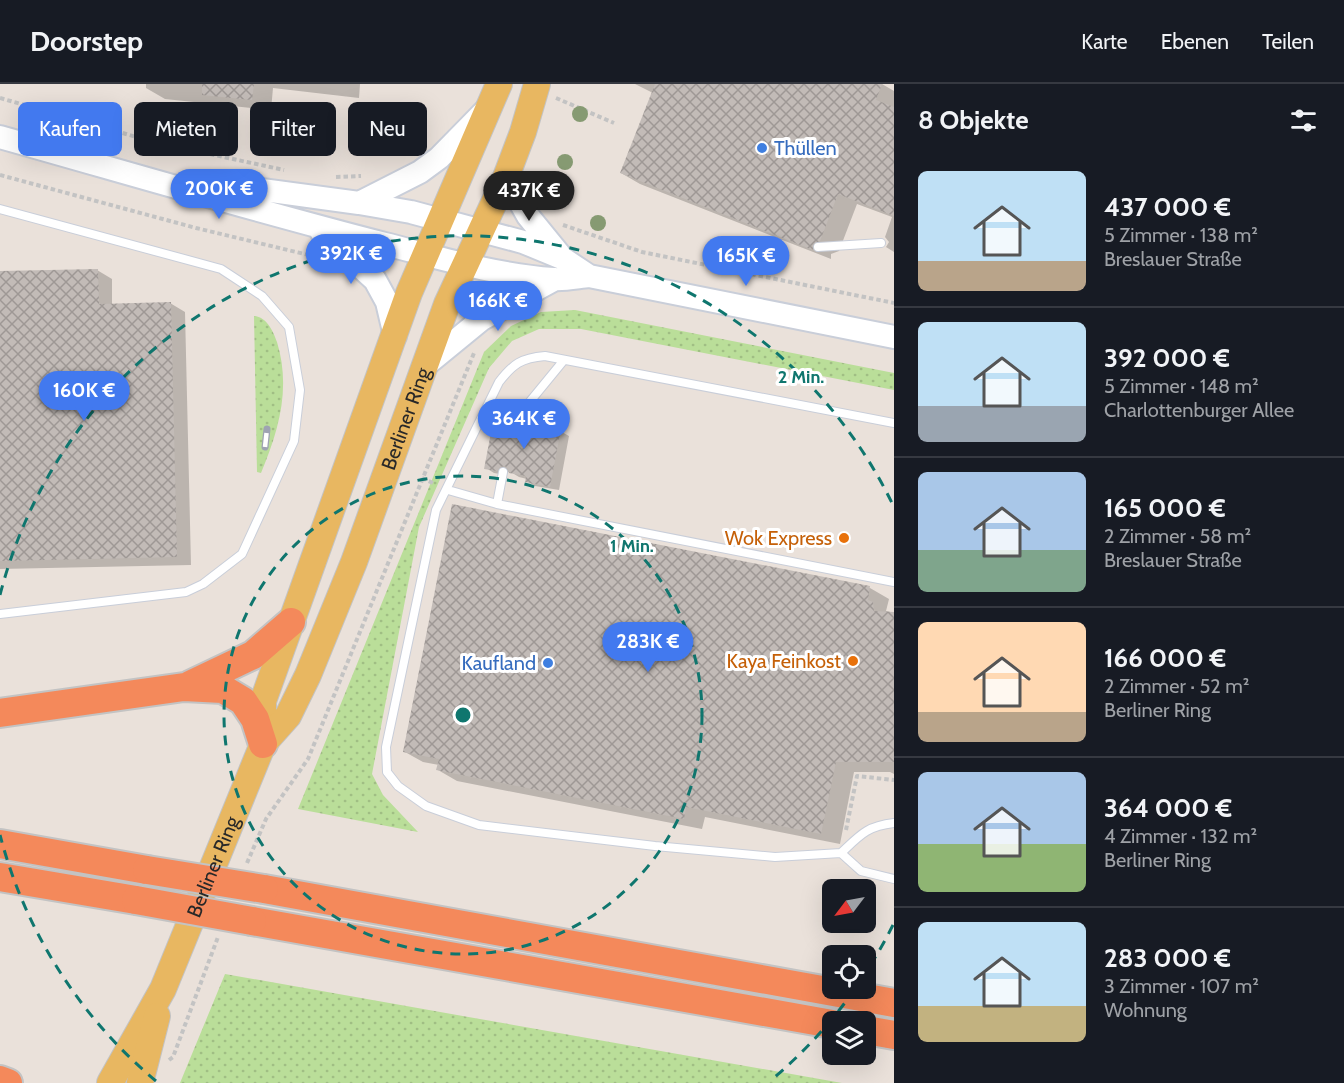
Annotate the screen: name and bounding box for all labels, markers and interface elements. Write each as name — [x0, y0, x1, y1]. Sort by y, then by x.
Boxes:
text: Doorstep — [30, 24, 143, 58]
text: Karte — [1081, 29, 1128, 54]
text: Ebenen — [1161, 29, 1229, 54]
text: Teilen — [1262, 29, 1314, 54]
chip: Kaufen — [18, 102, 122, 156]
chip: Mieten — [134, 102, 238, 156]
chip: Filter — [250, 102, 336, 156]
chip: Neu — [348, 102, 427, 156]
text: 8 Objekte — [918, 104, 1029, 136]
icon: filters — [1287, 104, 1320, 137]
place label: Thüllen — [774, 136, 837, 160]
marker: Thüllen — [755, 141, 769, 155]
pin: 200K € — [170, 169, 268, 220]
pin: 437K € — [480, 171, 578, 222]
text: 200K € — [185, 176, 253, 200]
text: 437K € — [497, 178, 561, 202]
text: 437 000 € — [1104, 191, 1231, 223]
icon: home — [966, 195, 1038, 267]
text: 5 Zimmer · 138 m² — [1104, 223, 1258, 247]
pin: 392K € — [302, 234, 400, 285]
pin: 165K € — [697, 236, 795, 287]
text: 392K € — [320, 241, 382, 265]
text: 165K € — [716, 243, 776, 267]
text: Breslauer Straße — [1104, 247, 1242, 271]
pin: 166K € — [449, 281, 547, 332]
text: 166K € — [468, 288, 528, 312]
text: 392 000 € — [1104, 342, 1230, 374]
icon: home — [966, 346, 1038, 418]
street label: Berliner Ring — [376, 363, 435, 473]
text: 2 Min. — [778, 366, 824, 388]
pin: 160K € — [35, 371, 133, 422]
text: 5 Zimmer · 148 m² — [1104, 374, 1259, 398]
text: 160K € — [53, 378, 115, 402]
text: Charlottenburger Allee — [1104, 398, 1294, 422]
pin: 364K € — [475, 399, 573, 450]
text: 364K € — [492, 406, 556, 430]
text: 165 000 € — [1104, 492, 1226, 524]
icon: home — [966, 496, 1038, 568]
text: 2 Zimmer · 58 m² — [1104, 524, 1251, 548]
place label: Wok Express — [725, 526, 832, 550]
marker: Wok Express — [837, 531, 851, 545]
text: 1 Min. — [610, 535, 654, 557]
text: Breslauer Straße — [1104, 548, 1242, 572]
pin: 283K € — [599, 622, 697, 673]
text: 283K € — [616, 629, 680, 653]
text: 166 000 € — [1104, 642, 1226, 674]
icon: home — [966, 646, 1038, 718]
place label: Kaya Feinkost — [727, 649, 841, 673]
place label: Kaufland — [461, 651, 536, 675]
marker: Kaya Feinkost — [846, 654, 860, 668]
marker: Kaufland — [541, 656, 555, 670]
text: 2 Zimmer · 52 m² — [1104, 674, 1249, 698]
text: Berliner Ring — [1104, 698, 1211, 722]
centre of rings — [453, 705, 473, 725]
text: 364 000 € — [1104, 792, 1232, 824]
icon: home — [966, 796, 1038, 868]
street label: Berliner Ring — [182, 812, 245, 921]
text: 4 Zimmer · 132 m² — [1104, 824, 1257, 848]
text: Berliner Ring — [1104, 848, 1211, 872]
north arrow — [822, 879, 876, 933]
map controls — [822, 879, 876, 1065]
text: 283 000 € — [1104, 942, 1231, 974]
button: locate — [822, 945, 876, 999]
icon: home — [966, 946, 1038, 1018]
text: 3 Zimmer · 107 m² — [1104, 974, 1259, 998]
text: Wohnung — [1104, 998, 1187, 1022]
button: layers — [822, 1011, 876, 1065]

